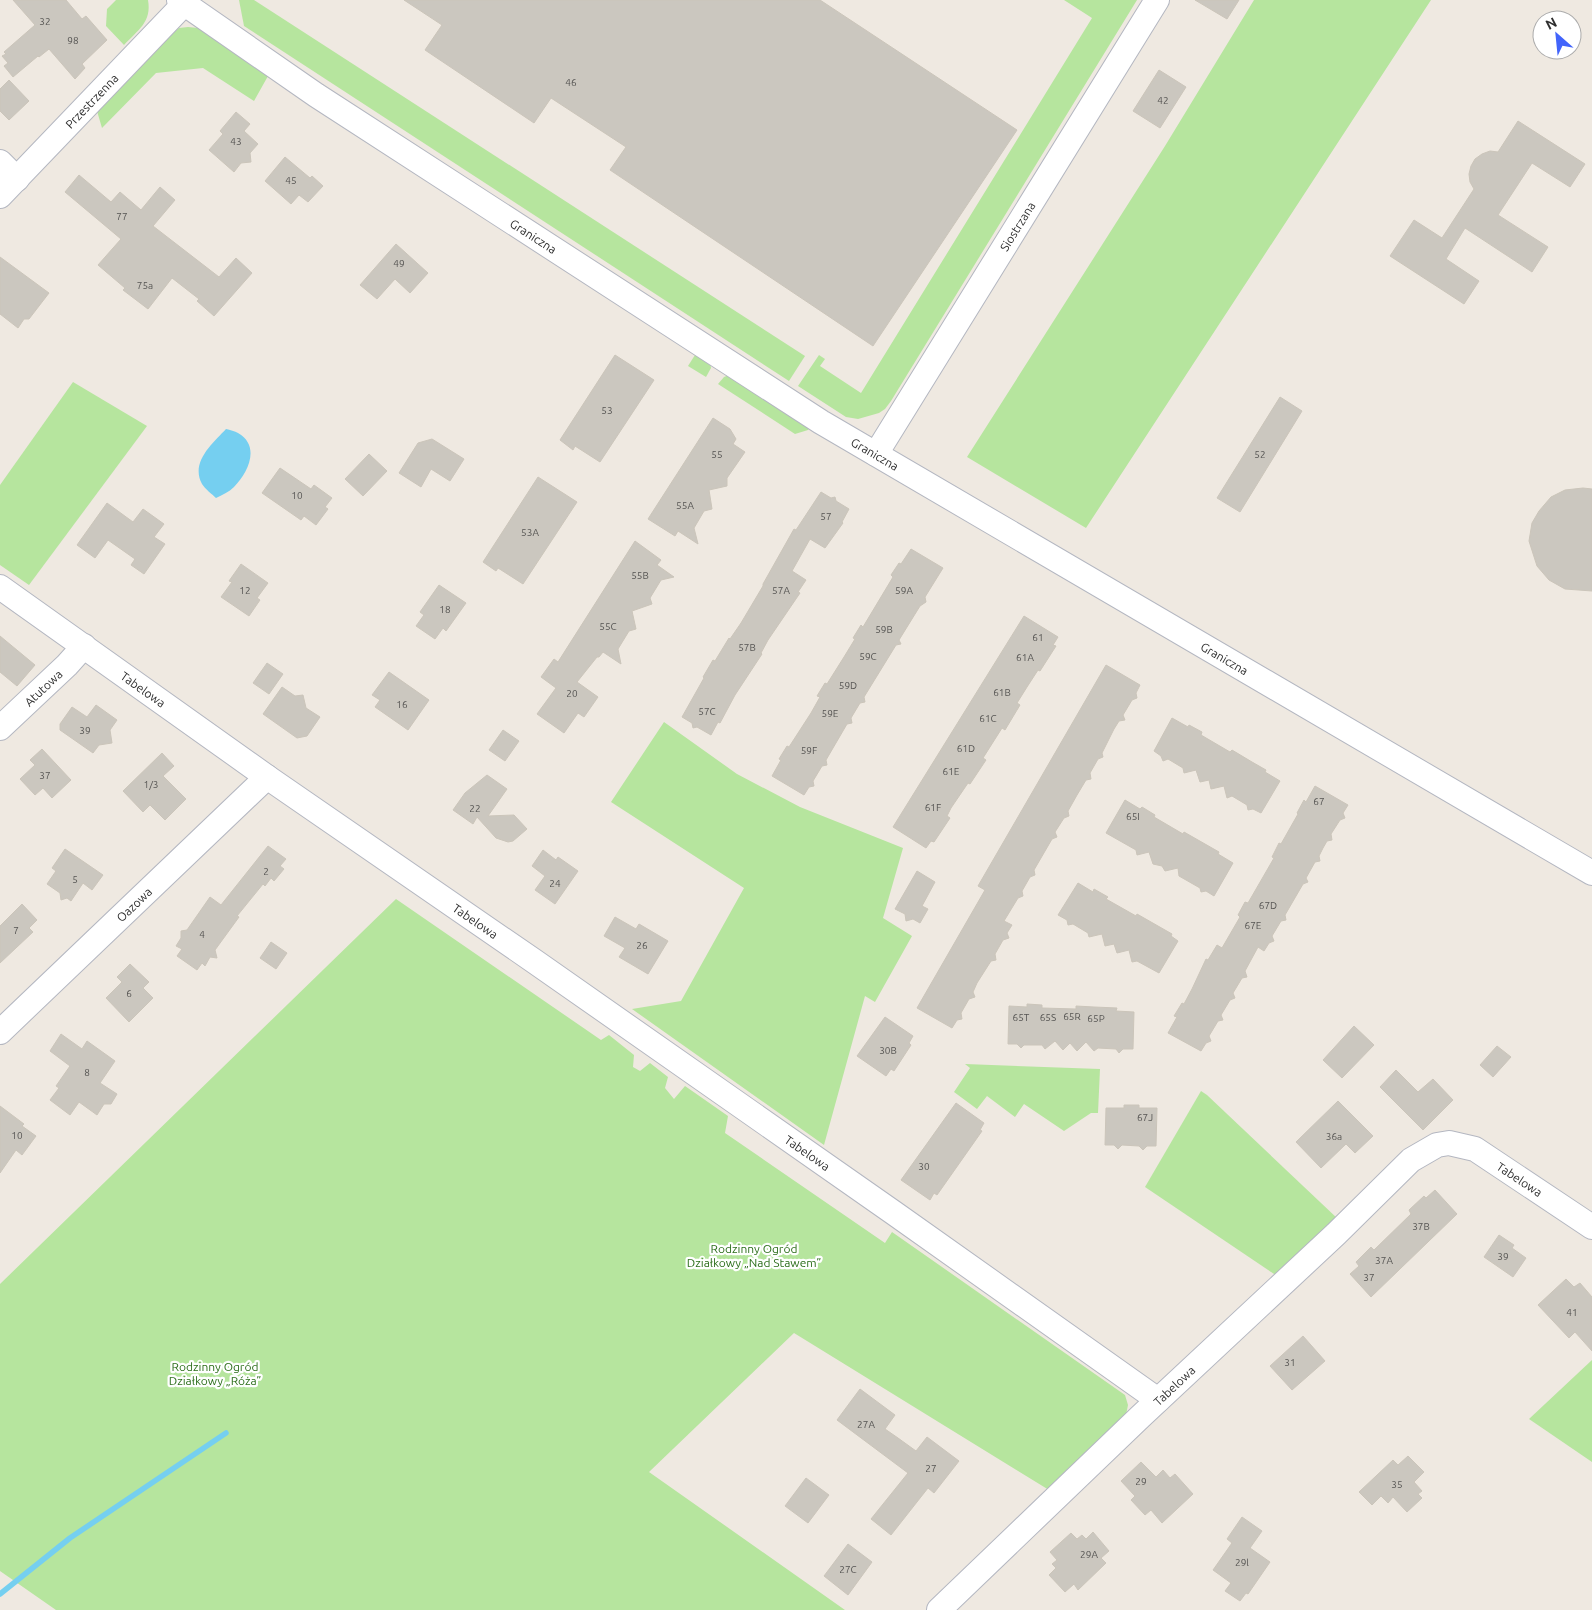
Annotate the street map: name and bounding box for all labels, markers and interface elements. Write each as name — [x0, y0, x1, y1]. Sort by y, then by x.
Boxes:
north arrow — [1532, 10, 1582, 60]
text: N — [1543, 14, 1559, 33]
house number: 32 — [39, 16, 51, 27]
house number: 98 — [67, 35, 79, 46]
street label: Przestrzenna — [62, 71, 120, 131]
house number: 46 — [565, 77, 577, 88]
house number: 42 — [1157, 95, 1169, 106]
house number: 43 — [230, 136, 242, 147]
house number: 45 — [285, 175, 297, 186]
street label: Siostrzana — [997, 199, 1037, 253]
house number: 77 — [116, 211, 128, 222]
street label: Graniczna — [508, 216, 559, 256]
house number: 49 — [393, 258, 405, 269]
house number: 75a — [137, 280, 153, 291]
house number: 53 — [601, 405, 613, 416]
street label: Graniczna — [849, 435, 901, 473]
house number: 55 — [711, 449, 723, 460]
house number: 52 — [1254, 449, 1266, 460]
house number: 10 — [291, 490, 303, 501]
house number: 55A — [676, 500, 694, 511]
house number: 57 — [820, 511, 832, 522]
house number: 53A — [521, 527, 539, 538]
house number: 55B — [631, 570, 649, 581]
house number: 12 — [239, 585, 251, 596]
house number: 57A — [772, 585, 790, 596]
house number: 59A — [895, 585, 913, 596]
house number: 18 — [439, 604, 451, 615]
house number: 55C — [599, 621, 617, 632]
house number: 59B — [875, 624, 893, 635]
house number: 61 — [1032, 632, 1044, 643]
street label: Graniczna — [1199, 639, 1251, 677]
house number: 57B — [738, 642, 756, 653]
house number: 59C — [859, 651, 877, 662]
house number: 61A — [1016, 652, 1034, 663]
street label: Atutowa — [22, 667, 64, 708]
street label: Tabelowa — [119, 669, 168, 709]
house number: 59D — [839, 680, 857, 691]
house number: 61B — [993, 687, 1011, 698]
house number: 20 — [566, 688, 578, 699]
house number: 16 — [396, 699, 408, 710]
house number: 57C — [698, 706, 716, 717]
house number: 59E — [822, 708, 839, 719]
house number: 61C — [979, 713, 997, 724]
house number: 39 — [79, 725, 91, 736]
house number: 61D — [957, 743, 975, 754]
house number: 59F — [801, 745, 817, 756]
house number: 61E — [943, 766, 960, 777]
house number: 37 — [39, 770, 51, 781]
house number: 1/3 — [144, 779, 158, 790]
house number: 67 — [1313, 796, 1325, 807]
house number: 61F — [925, 802, 941, 813]
house number: 22 — [469, 803, 481, 814]
house number: 65I — [1126, 811, 1140, 822]
house number: 2 — [263, 866, 269, 877]
house number: 5 — [72, 874, 78, 885]
house number: 24 — [549, 878, 561, 889]
street label: Oazowa — [114, 885, 154, 924]
house number: 67D — [1259, 900, 1277, 911]
street label: Tabelowa — [451, 901, 501, 941]
house number: 67E — [1245, 920, 1262, 931]
house number: 7 — [13, 925, 19, 936]
house number: 4 — [199, 929, 205, 940]
house number: 26 — [636, 940, 648, 951]
house number: 6 — [126, 988, 132, 999]
house number: 65R — [1063, 1011, 1081, 1022]
house number: 65T — [1013, 1012, 1030, 1023]
house number: 65S — [1040, 1012, 1056, 1023]
house number: 65P — [1087, 1013, 1105, 1024]
house number: 30B — [879, 1045, 897, 1056]
house number: 8 — [84, 1067, 90, 1078]
house number: 67J — [1137, 1112, 1153, 1123]
house number: 10 — [11, 1130, 23, 1141]
house number: 36a — [1326, 1131, 1342, 1142]
street label: Tabelowa — [783, 1132, 833, 1173]
street label: Tabelowa — [1495, 1159, 1545, 1199]
house number: 30 — [918, 1161, 930, 1172]
house number: 37B — [1412, 1221, 1430, 1232]
park label: Rodzinny Ogród Działkowy „Nad Stawem” — [687, 1242, 821, 1269]
house number: 39 — [1497, 1251, 1509, 1262]
house number: 37A — [1375, 1255, 1393, 1266]
house number: 37 — [1363, 1272, 1375, 1283]
house number: 41 — [1566, 1307, 1578, 1318]
house number: 31 — [1284, 1357, 1296, 1368]
park label: Rodzinny Ogród Działkowy „Róża” — [169, 1360, 261, 1387]
street label: Tabelowa — [1151, 1363, 1197, 1408]
house number: 27A — [857, 1419, 875, 1430]
house number: 27 — [925, 1463, 937, 1474]
house number: 29 — [1135, 1476, 1147, 1487]
house number: 35 — [1391, 1479, 1403, 1490]
house number: 29A — [1080, 1549, 1098, 1560]
house number: 29l — [1235, 1557, 1249, 1568]
house number: 27C — [839, 1564, 857, 1575]

